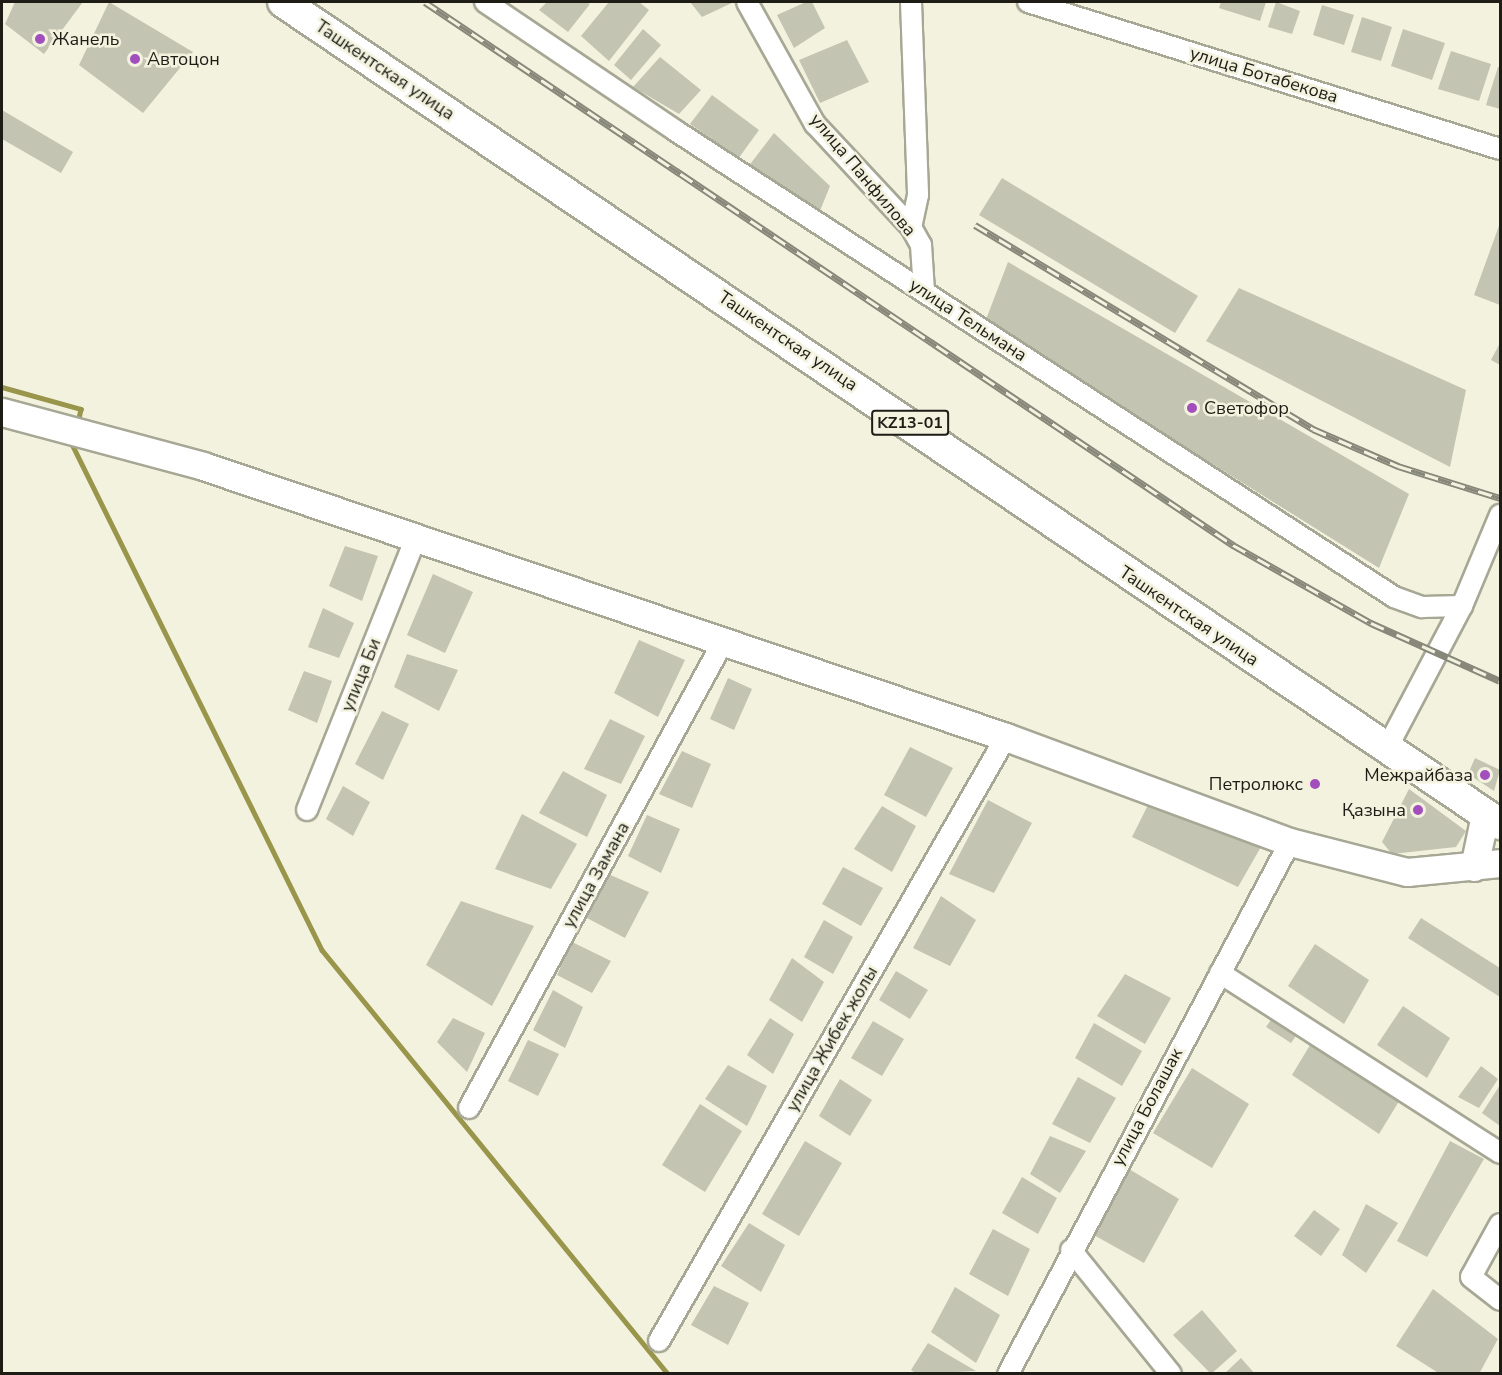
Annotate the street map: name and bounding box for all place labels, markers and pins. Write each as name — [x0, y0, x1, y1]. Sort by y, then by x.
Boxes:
place label: Жанель — [52, 28, 119, 50]
marker: Жанель — [33, 32, 47, 46]
place label: Автоцон — [147, 48, 220, 70]
marker: Автоцон — [128, 52, 142, 66]
place label: Светофор — [1204, 397, 1289, 419]
marker: Светофор — [1185, 401, 1199, 415]
place label: Межрайбаза — [1364, 764, 1473, 786]
marker: Межрайбаза — [1478, 768, 1492, 782]
place label: Петролюкс — [1209, 773, 1303, 795]
marker: Петролюкс — [1308, 777, 1322, 791]
place label: Қазына — [1342, 799, 1406, 821]
marker: Қазына — [1411, 803, 1425, 817]

